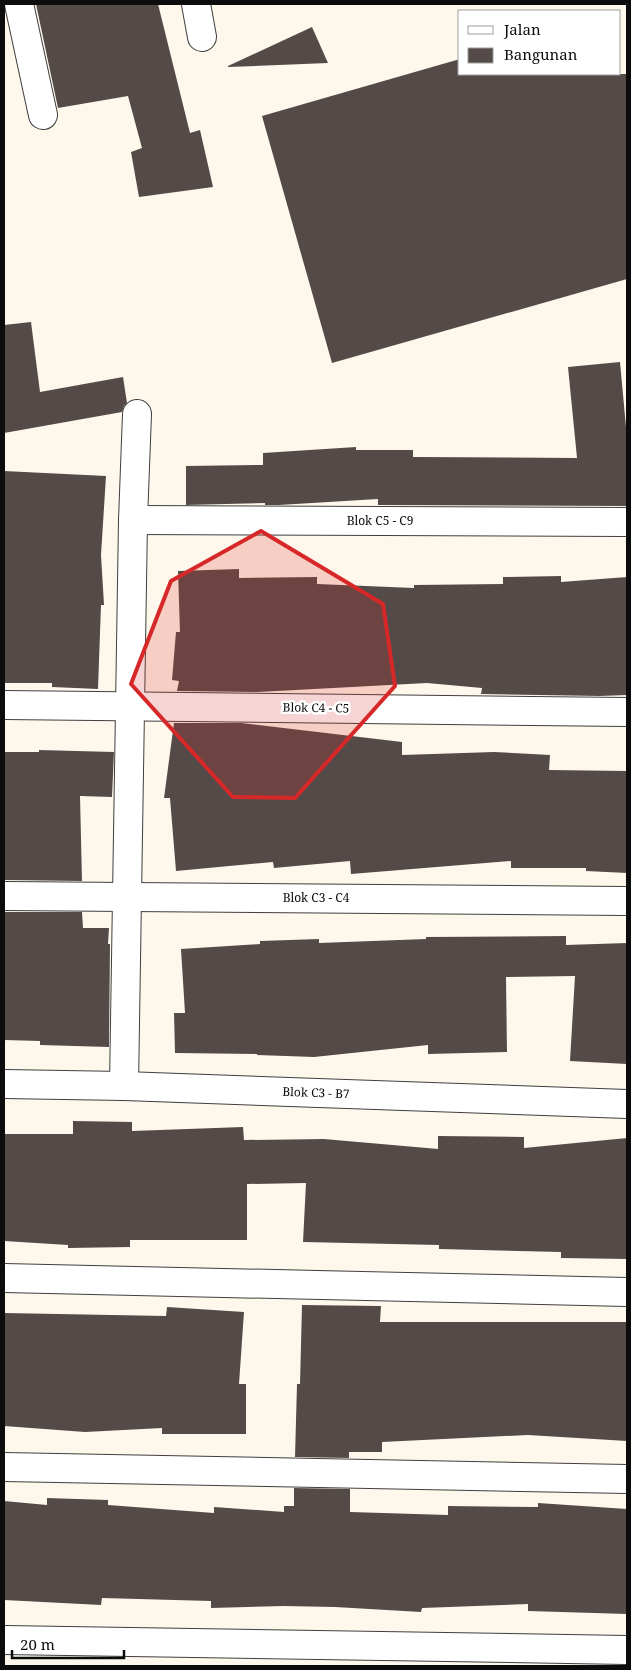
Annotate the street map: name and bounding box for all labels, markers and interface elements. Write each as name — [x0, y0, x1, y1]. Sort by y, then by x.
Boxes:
legend — [458, 10, 621, 75]
text: Jalan — [503, 19, 541, 39]
text: Bangunan — [504, 44, 578, 64]
street label: Blok C5 - C9 — [347, 512, 413, 529]
street label: Blok C4 - C5 — [282, 698, 350, 717]
street label: Blok C3 - C4 — [283, 889, 350, 906]
street label: Blok C3 - B7 — [282, 1083, 350, 1102]
scale bar — [12, 1628, 125, 1660]
text: 20 m — [20, 1634, 55, 1654]

